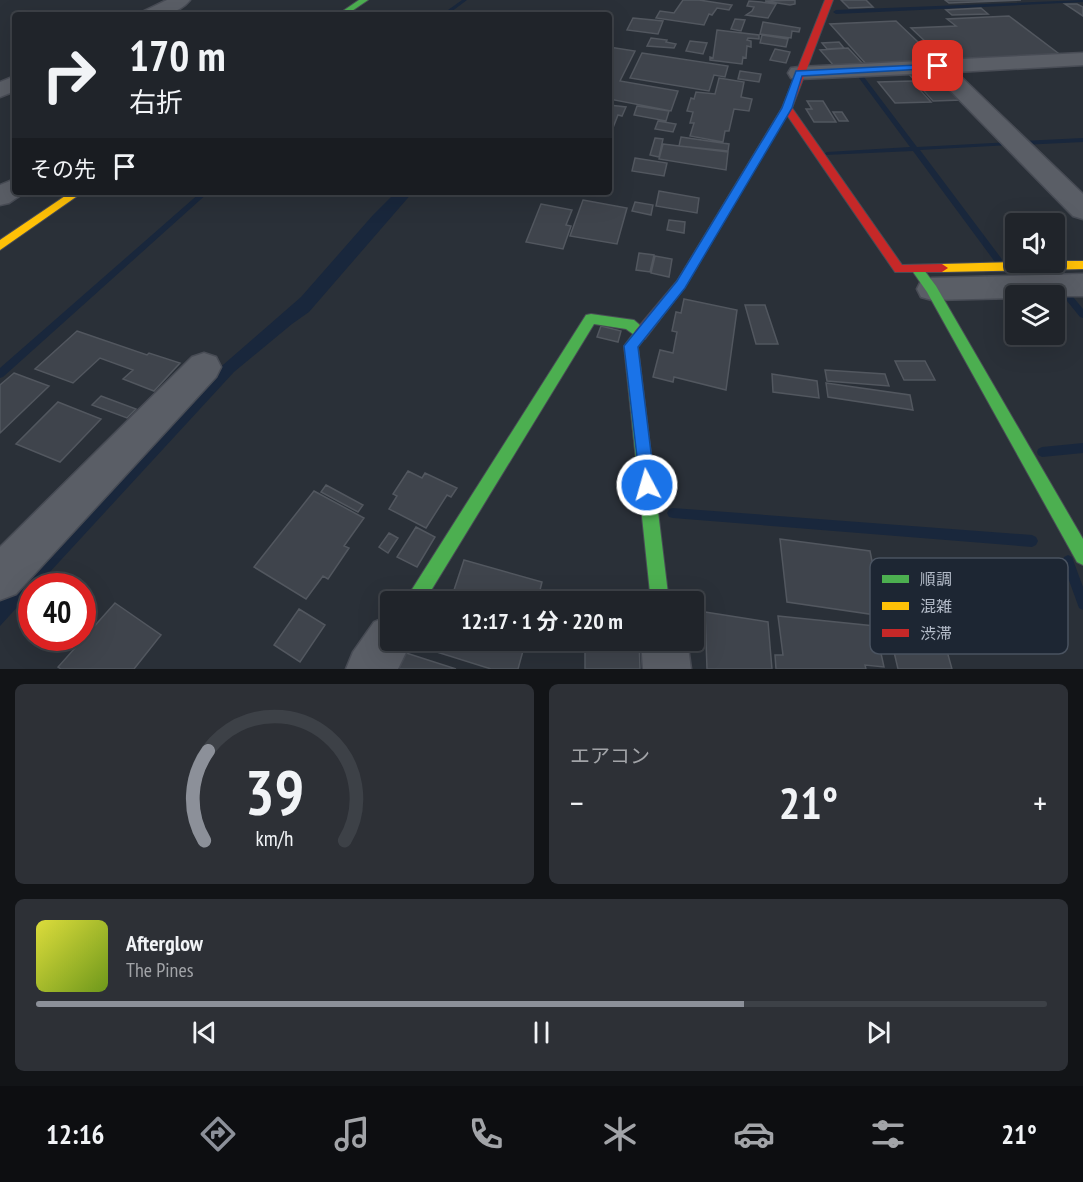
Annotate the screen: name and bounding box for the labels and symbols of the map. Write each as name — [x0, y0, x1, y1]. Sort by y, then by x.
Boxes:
pin — [912, 40, 963, 91]
position arrow — [615, 453, 679, 517]
legend — [870, 558, 1068, 654]
text: 順調 — [920, 569, 952, 589]
speed limit sign: 40 — [18, 573, 96, 651]
text: 混雑 — [920, 596, 952, 616]
text: 渋滞 — [920, 623, 952, 643]

